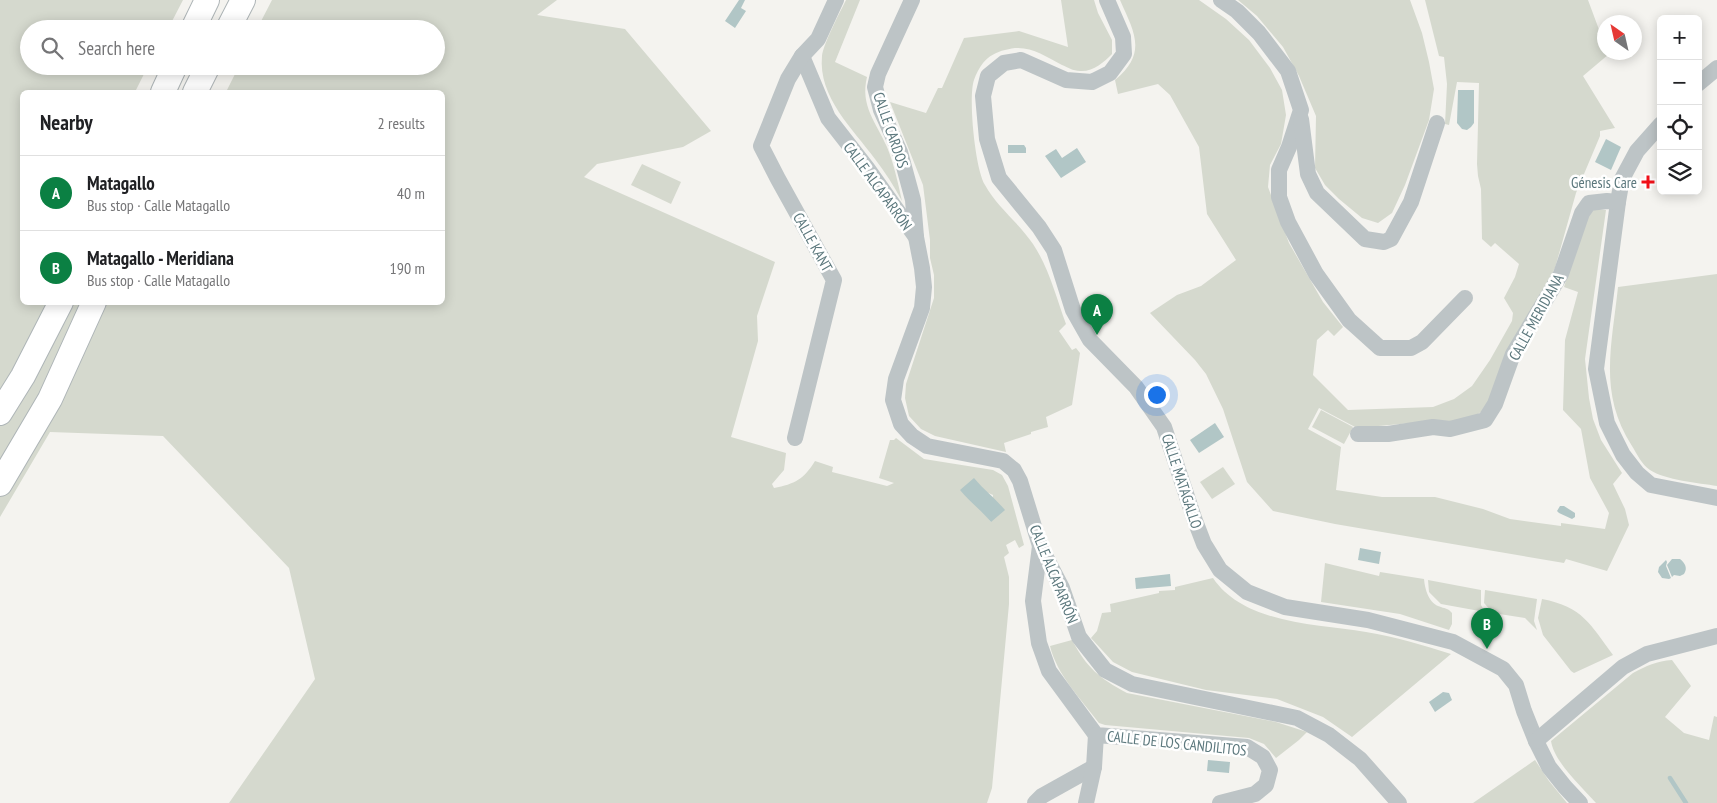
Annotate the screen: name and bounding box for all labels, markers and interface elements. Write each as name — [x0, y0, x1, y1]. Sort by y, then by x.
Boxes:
north arrow — [1597, 15, 1642, 60]
map controls — [1657, 15, 1702, 195]
button: + — [1657, 15, 1702, 60]
search box — [20, 20, 445, 75]
icon: search — [38, 34, 66, 62]
text: Search here — [78, 36, 155, 60]
button: − — [1657, 60, 1702, 105]
street label: CALLE CARDOS — [869, 90, 913, 170]
button: locate — [1657, 105, 1702, 150]
text: Nearby — [40, 109, 93, 136]
text: 2 results — [378, 113, 425, 133]
street label: CALLE ALCAPARRÓN — [840, 138, 916, 234]
button: layers — [1657, 150, 1702, 195]
text: Matagallo — [87, 171, 155, 195]
place label: Génesis Care — [1571, 173, 1637, 192]
marker: Génesis Care — [1641, 175, 1655, 189]
text: A — [52, 183, 60, 203]
text: 40 m — [397, 183, 425, 203]
text: Bus stop · Calle Matagallo — [87, 195, 230, 215]
street label: CALLE KANT — [789, 209, 837, 275]
text: Matagallo - Meridiana — [87, 246, 234, 270]
text: B — [52, 258, 60, 278]
text: 190 m — [390, 258, 425, 278]
text: Bus stop · Calle Matagallo — [87, 270, 230, 290]
street label: CALLE MERIDIANA — [1504, 270, 1568, 364]
pin: A — [1081, 294, 1113, 335]
your location — [1144, 382, 1170, 408]
street label: CALLE MATAGALLO — [1158, 431, 1206, 531]
street label: CALLE ALCAPARRÓN — [1026, 522, 1082, 626]
pin: B — [1471, 608, 1503, 649]
street label: CALLE DE LOS CANDILITOS — [1106, 726, 1248, 760]

